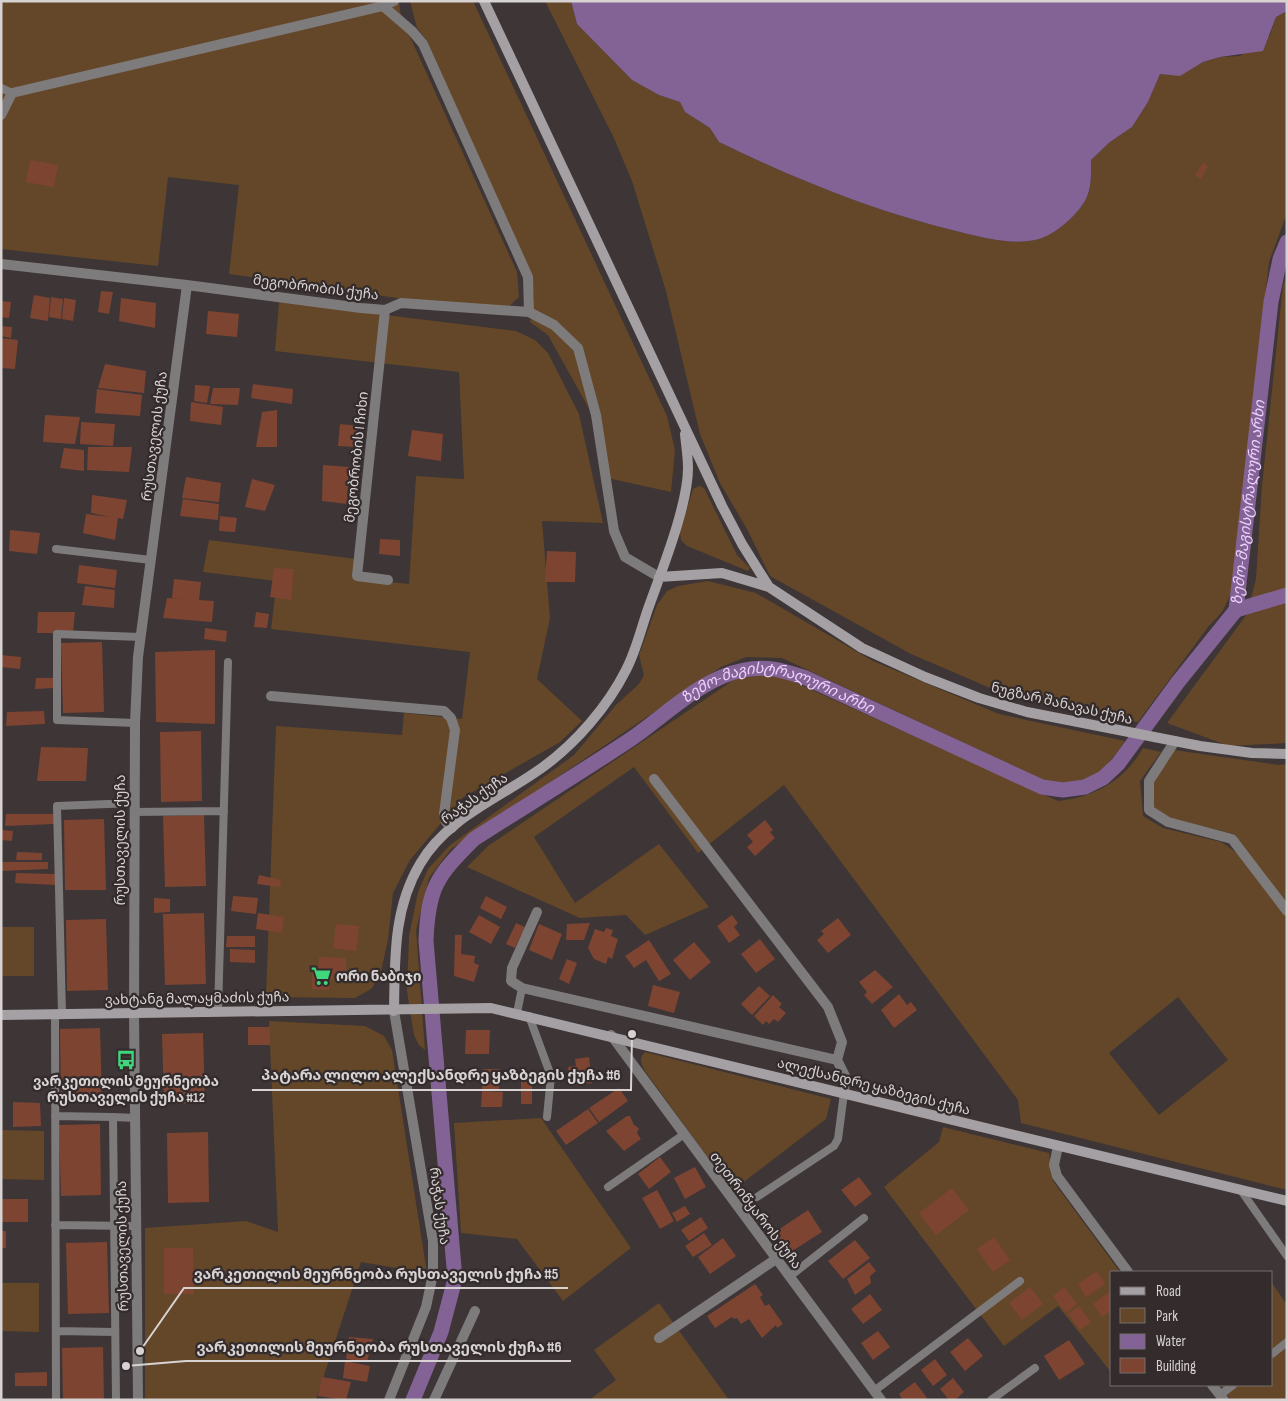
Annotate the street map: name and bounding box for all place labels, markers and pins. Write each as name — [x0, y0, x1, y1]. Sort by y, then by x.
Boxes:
supermarket icon: ორი ნაბიჯი — [310, 965, 332, 987]
place label: ორი ნაბიჯი — [336, 968, 421, 985]
bus stop icon: ვარკეთილის მეურნეობა რუსთაველის ქუჩა #12 — [115, 1049, 137, 1071]
callout: პატარა ლილო ალექსანდრე ყაზბეგის ქუჩა #6 — [252, 1060, 631, 1090]
place label: ვარკეთილის მეურნეობა რუსთაველის ქუჩა #12 — [33, 1073, 219, 1106]
callout: ვარკეთილის მეურნეობა რუსთაველის ქუჩა #5 — [184, 1258, 568, 1288]
callout: ვარკეთილის მეურნეობა რუსთაველის ქუჩა #6 — [186, 1331, 571, 1361]

